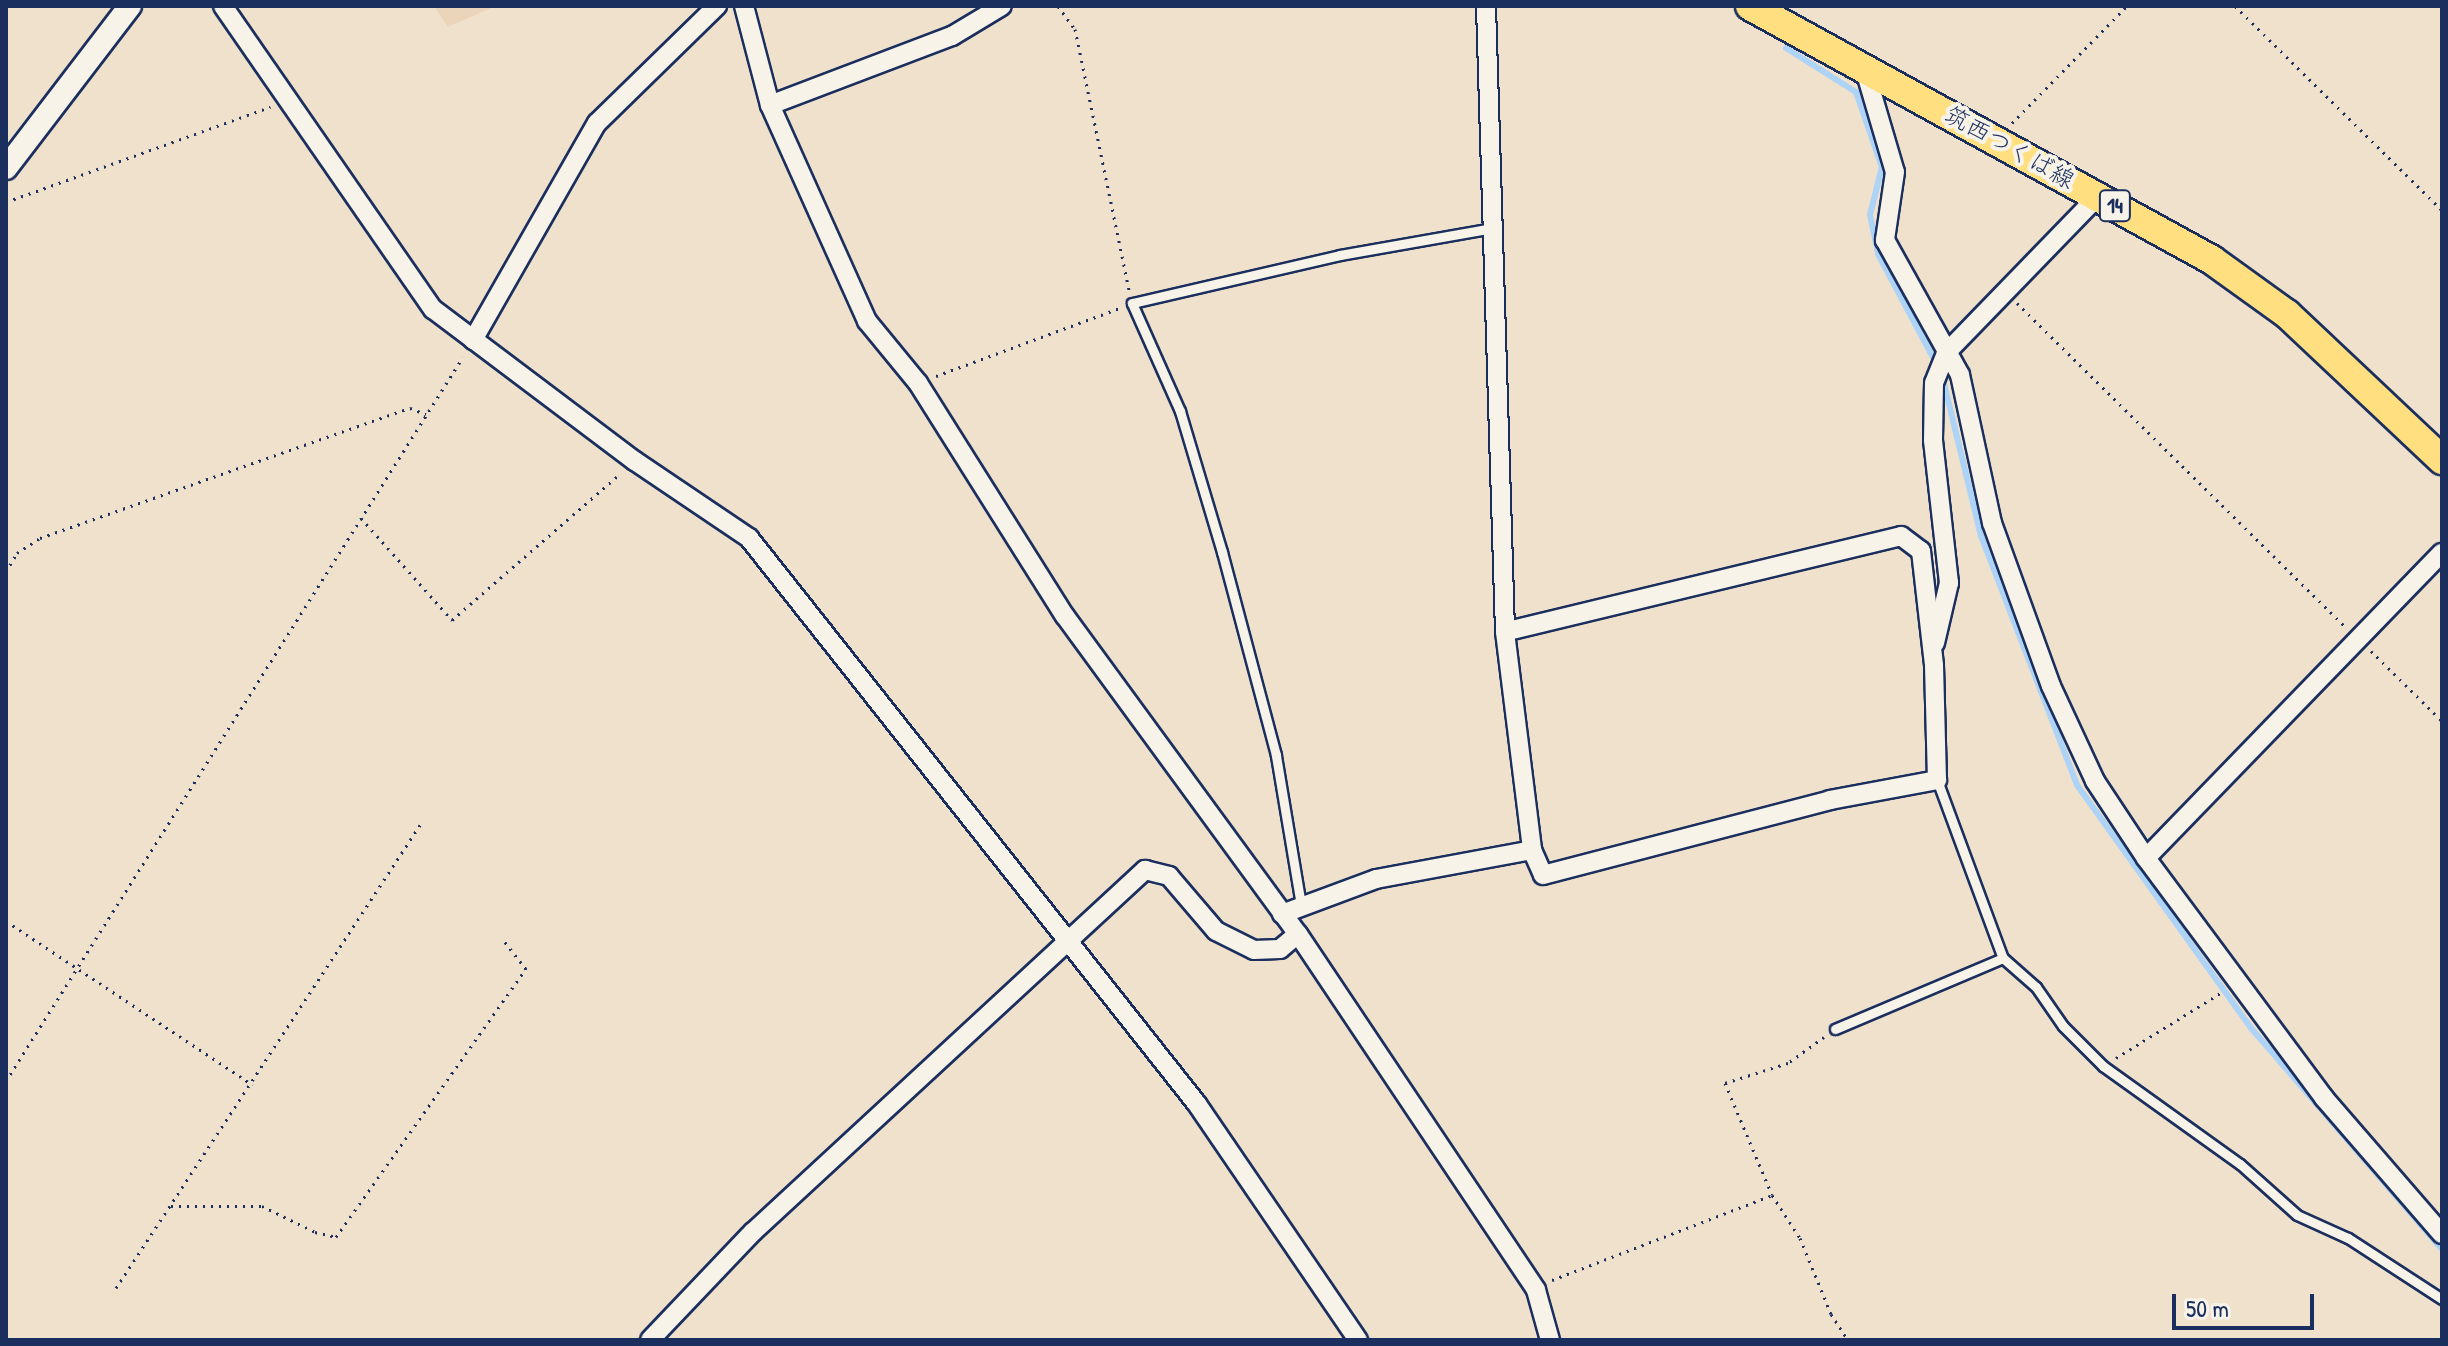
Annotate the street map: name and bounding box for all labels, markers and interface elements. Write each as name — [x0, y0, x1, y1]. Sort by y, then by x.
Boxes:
street label: 筑西つくば線 — [1940, 99, 2080, 195]
road number: 14 — [2097, 188, 2133, 224]
scale bar — [2176, 1278, 2318, 1328]
text: 50 m — [2186, 1292, 2229, 1324]

